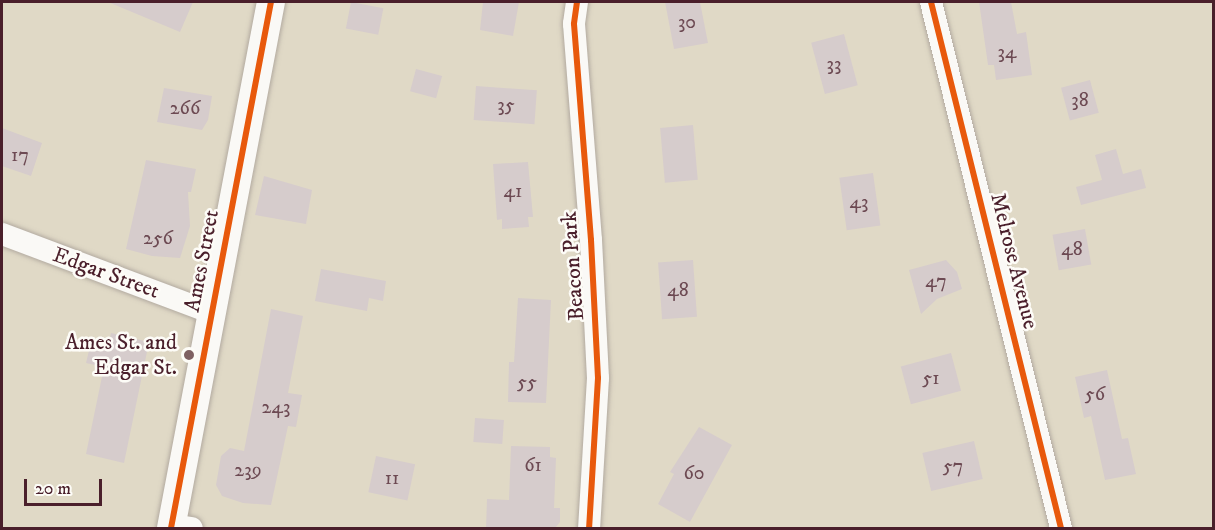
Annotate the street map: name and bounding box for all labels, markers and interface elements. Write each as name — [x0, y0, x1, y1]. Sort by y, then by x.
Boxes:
house number: 30 — [678, 10, 696, 34]
house number: 34 — [998, 40, 1016, 64]
house number: 33 — [827, 52, 841, 76]
house number: 38 — [1071, 88, 1089, 112]
house number: 35 — [497, 93, 515, 117]
house number: 266 — [170, 96, 200, 120]
house number: 17 — [11, 143, 29, 167]
house number: 41 — [504, 179, 522, 203]
house number: 43 — [850, 190, 868, 214]
street label: Melrose Avenue — [984, 190, 1044, 332]
street label: Ames Street — [179, 208, 225, 314]
street label: Beacon Park — [556, 210, 590, 322]
house number: 256 — [143, 226, 173, 250]
house number: 48 — [1061, 237, 1083, 261]
street label: Edgar Street — [49, 242, 163, 304]
house number: 47 — [925, 269, 947, 293]
house number: 48 — [667, 278, 689, 302]
place label: Ames St. and Edgar St. — [65, 329, 177, 380]
marker: Ames St. and Edgar St. — [182, 348, 196, 362]
house number: 51 — [922, 366, 940, 390]
house number: 55 — [517, 370, 537, 394]
house number: 56 — [1085, 382, 1105, 406]
house number: 243 — [262, 395, 290, 419]
house number: 61 — [524, 453, 542, 477]
house number: 57 — [943, 454, 963, 478]
house number: 239 — [234, 458, 262, 482]
house number: 60 — [683, 461, 705, 485]
house number: 11 — [385, 466, 399, 490]
scale bar — [27, 467, 105, 505]
text: 20 m — [35, 478, 71, 500]

